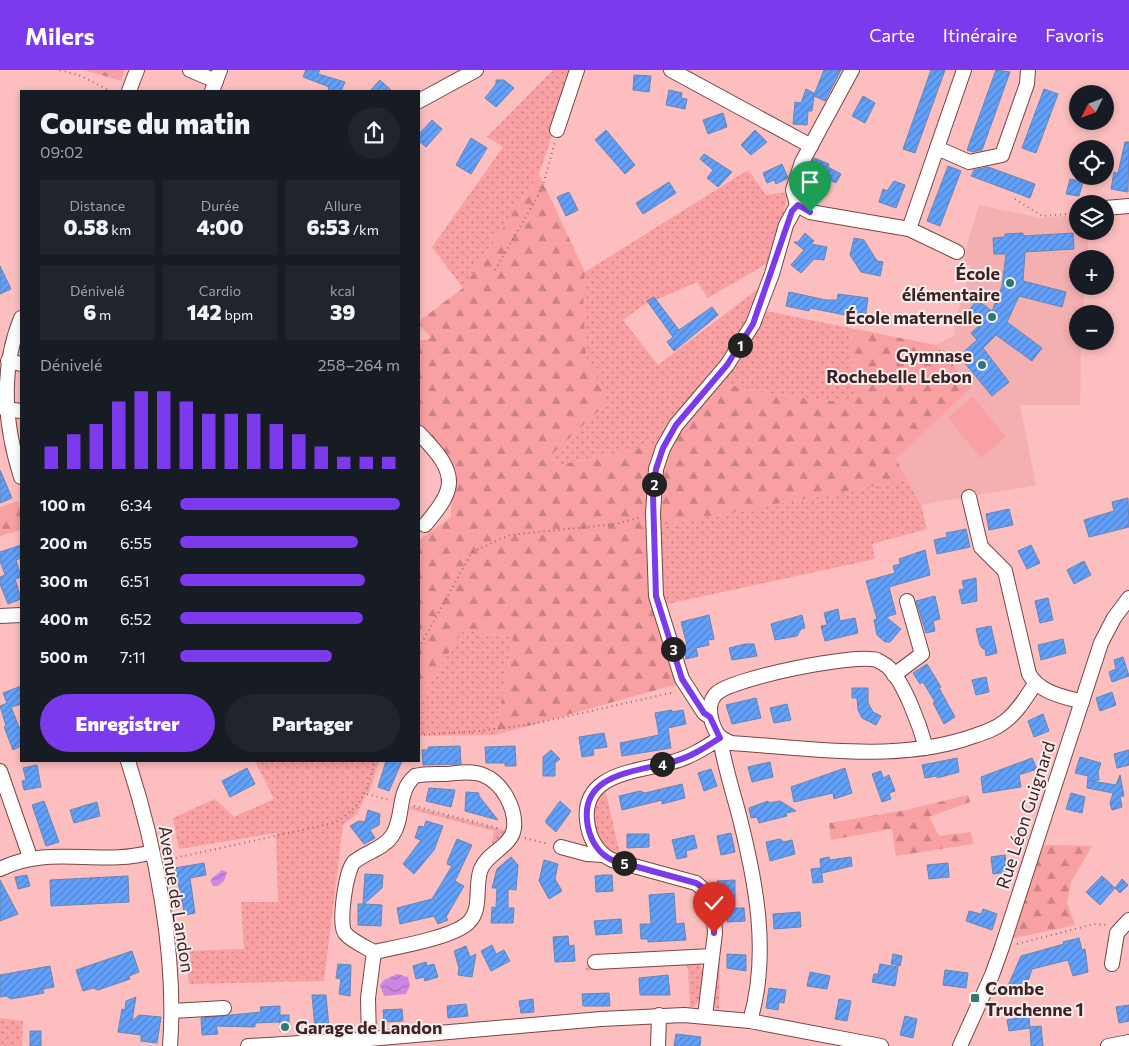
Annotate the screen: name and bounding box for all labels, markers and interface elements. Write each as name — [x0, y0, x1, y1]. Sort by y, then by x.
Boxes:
text: Milers — [25, 21, 95, 50]
text: Carte — [869, 24, 915, 46]
text: Itinéraire — [943, 24, 1017, 46]
text: Favoris — [1045, 24, 1104, 46]
north arrow — [1069, 85, 1114, 130]
map controls — [1069, 85, 1114, 350]
text: Course du matin — [40, 106, 250, 140]
button: share — [348, 107, 400, 159]
button: locate — [1069, 140, 1114, 185]
text: 09:02 — [40, 142, 83, 161]
pin — [789, 161, 831, 212]
icon: arrive — [796, 168, 824, 196]
button: layers — [1069, 195, 1114, 240]
text: Distance — [70, 197, 125, 214]
text: Durée — [201, 197, 239, 214]
text: Allure — [324, 197, 361, 214]
text: 0.58 — [63, 214, 109, 239]
text: 4:00 — [196, 214, 244, 239]
text: 6:53 — [306, 214, 350, 239]
text: km — [109, 221, 131, 238]
text: /km — [350, 221, 379, 238]
button: + — [1069, 250, 1114, 295]
place label: École élémentaire — [902, 262, 1000, 305]
marker: École élémentaire — [1004, 277, 1016, 289]
text: Dénivelé — [70, 282, 125, 299]
text: Cardio — [199, 282, 241, 299]
text: kcal — [330, 282, 355, 299]
text: 6 — [83, 299, 96, 324]
text: 142 — [187, 299, 222, 324]
text: 39 — [330, 299, 355, 324]
button: − — [1069, 305, 1114, 350]
text: m — [96, 306, 111, 323]
text: bpm — [222, 306, 253, 323]
place label: École maternelle — [845, 306, 982, 328]
marker: École maternelle — [986, 311, 998, 323]
pin: 1 — [728, 332, 752, 358]
text: 1 — [737, 337, 744, 354]
place label: Gymnase Rochebelle Lebon — [826, 344, 972, 387]
text: Dénivelé — [40, 355, 102, 374]
text: 258–264 m — [318, 355, 400, 374]
marker: Gymnase Rochebelle Lebon — [976, 359, 988, 371]
pin: 2 — [642, 472, 666, 496]
text: 2 — [651, 476, 658, 493]
text: 100 m — [40, 495, 86, 514]
text: 6:34 — [120, 495, 152, 514]
text: 200 m — [40, 533, 87, 552]
text: 6:55 — [120, 533, 152, 552]
text: 300 m — [40, 571, 88, 590]
text: 6:51 — [120, 571, 150, 590]
text: 400 m — [40, 609, 88, 628]
text: 6:52 — [120, 609, 152, 628]
pin: 3 — [660, 636, 686, 662]
text: 3 — [669, 641, 678, 658]
text: 500 m — [40, 647, 88, 666]
text: 7:11 — [120, 647, 146, 666]
button: Enregistrer — [40, 694, 215, 752]
button: Partager — [225, 694, 400, 752]
street label: Rue Léon Guignard — [991, 738, 1059, 892]
pin: 4 — [650, 752, 674, 776]
text: 4 — [658, 756, 667, 773]
street label: Avenue de Landon — [155, 824, 199, 974]
pin: 5 — [612, 850, 636, 876]
text: 5 — [620, 855, 629, 872]
pin — [693, 882, 735, 933]
icon: check — [700, 889, 728, 917]
place label: Combe Truchenne 1 — [985, 977, 1084, 1020]
marker: Combe Truchenne 1 — [969, 992, 981, 1004]
place label: Garage de Landon — [295, 1016, 442, 1038]
marker: Garage de Landon — [279, 1021, 291, 1033]

